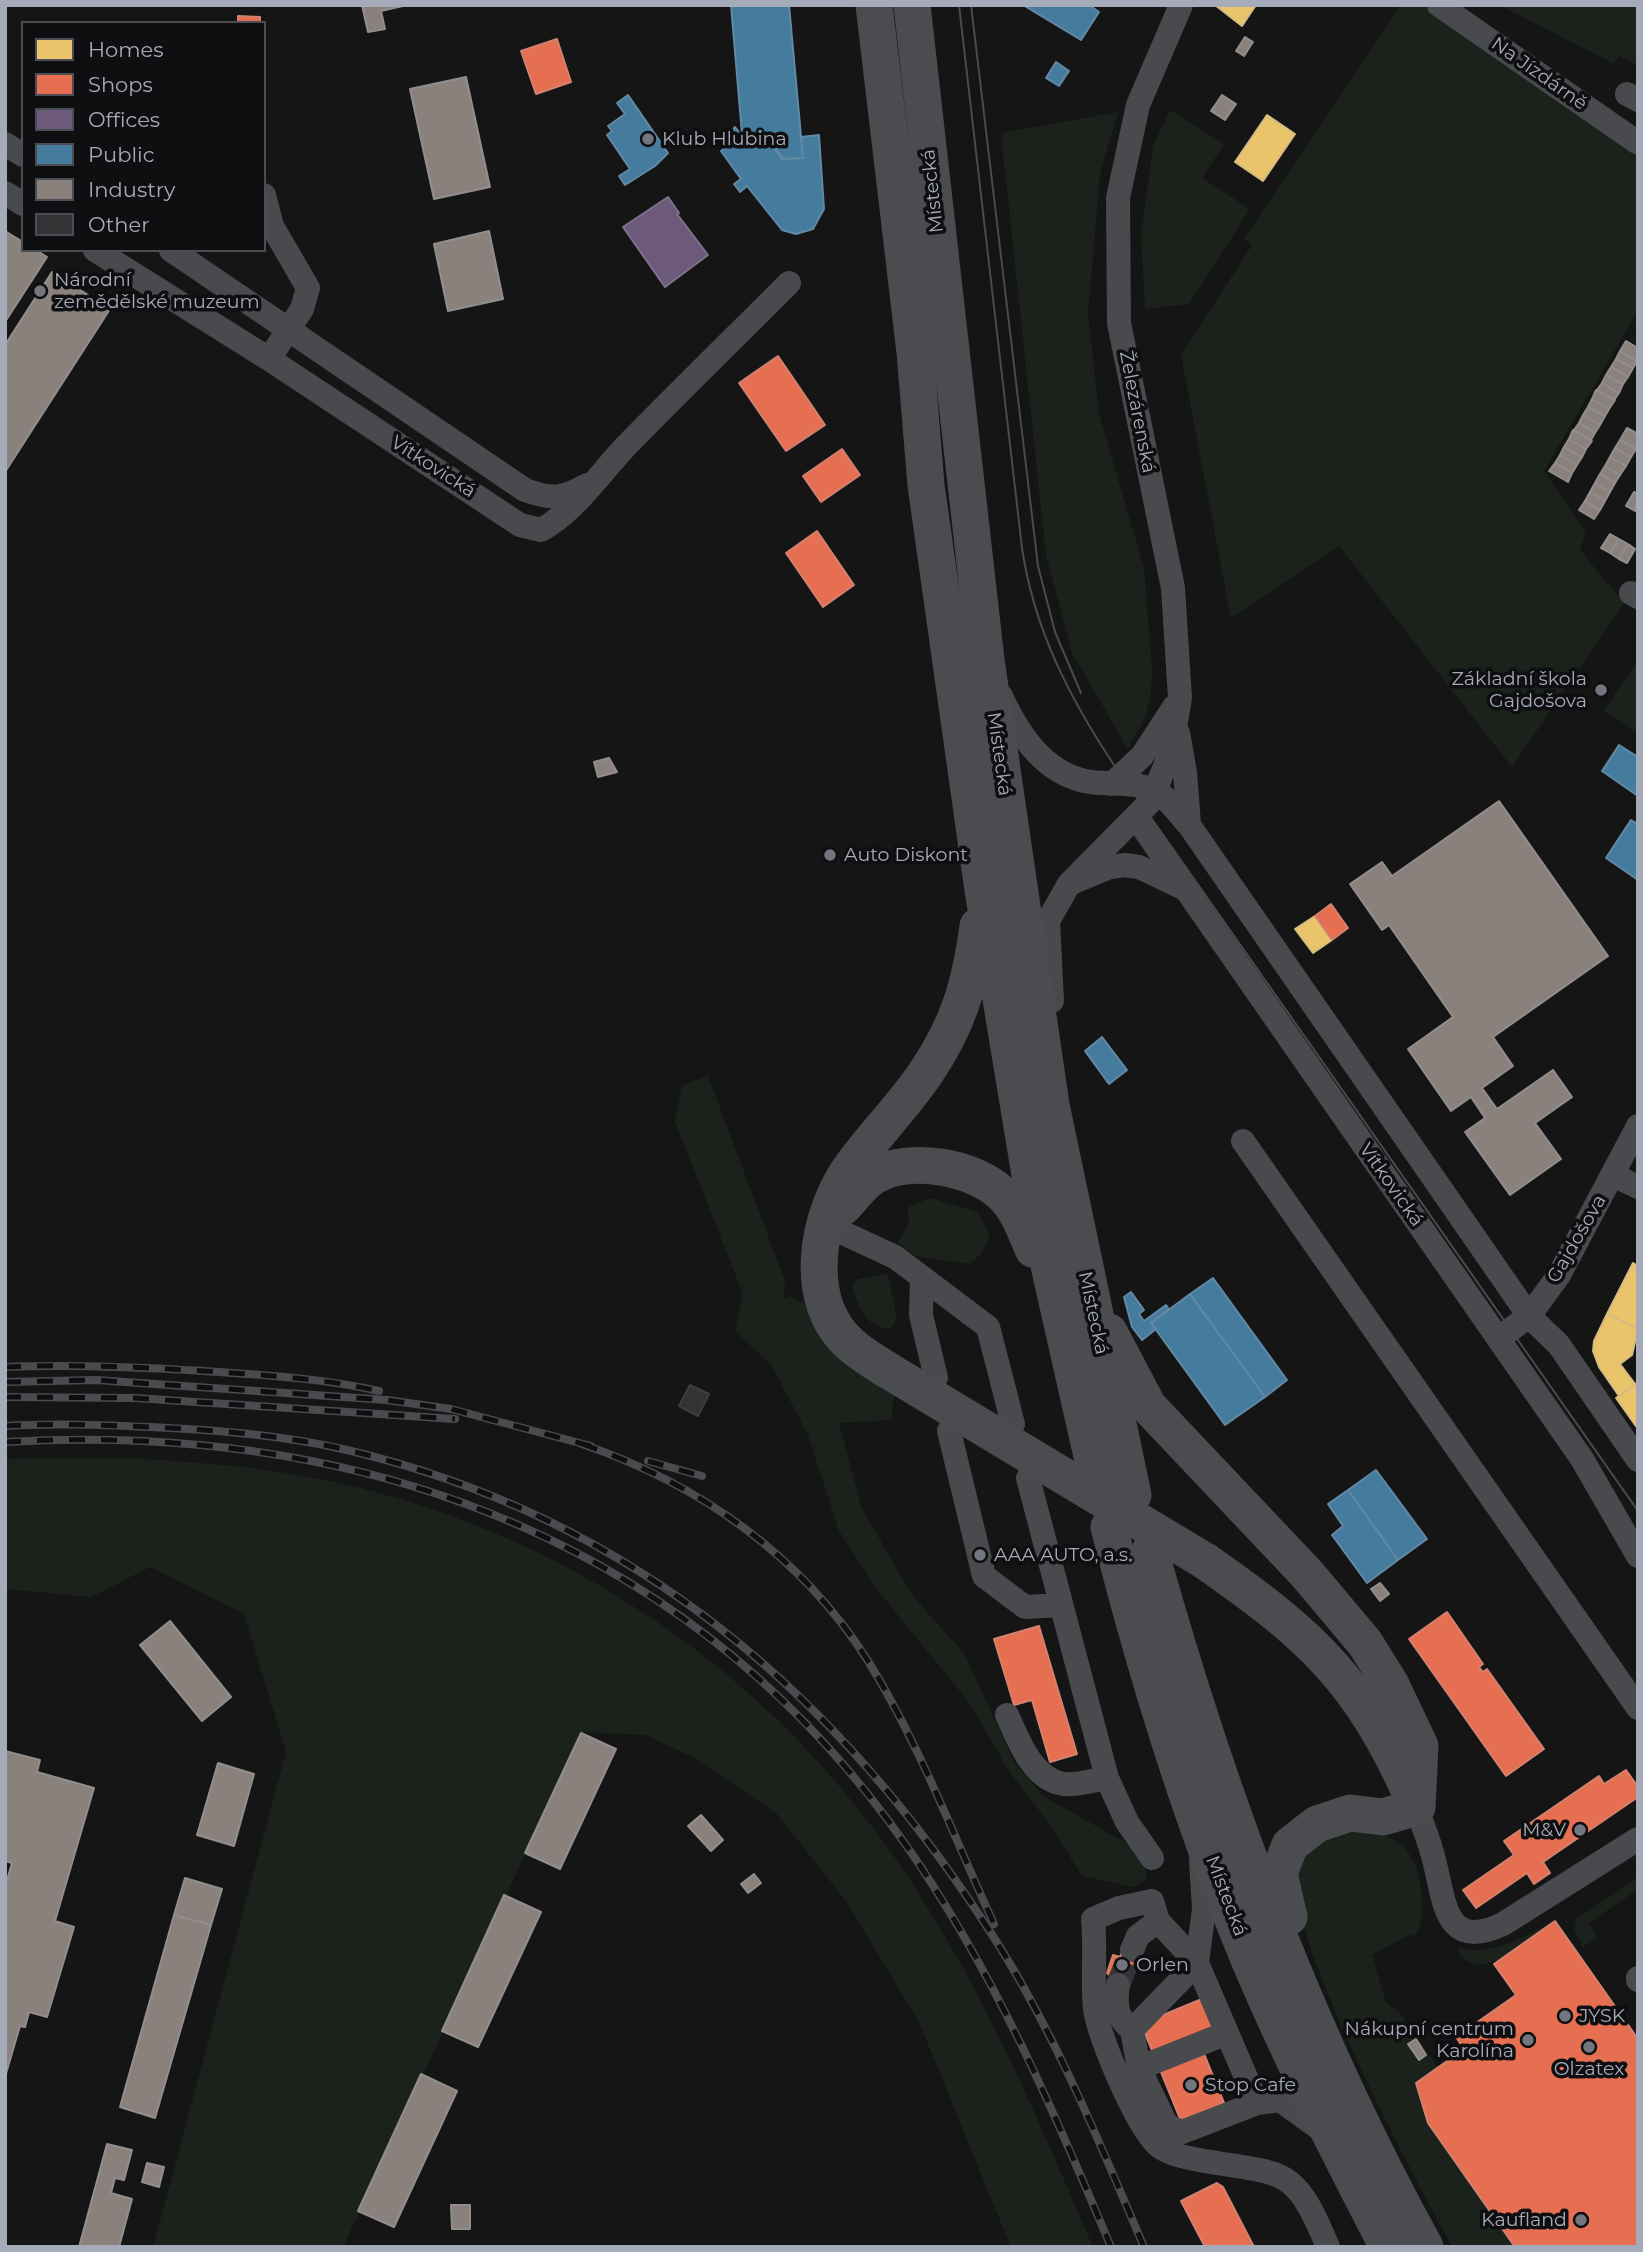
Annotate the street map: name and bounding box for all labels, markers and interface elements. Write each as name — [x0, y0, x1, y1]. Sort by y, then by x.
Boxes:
legend — [21, 21, 266, 252]
street label: Na Jízdárně — [1487, 33, 1591, 115]
text: Homes — [88, 37, 163, 62]
text: Shops — [88, 72, 153, 97]
text: Offices — [88, 107, 160, 132]
place label: Klub Hlubina — [662, 128, 787, 150]
marker: Klub Hlubina — [640, 131, 656, 147]
text: Public — [88, 142, 155, 167]
street label: Místecká — [917, 148, 949, 234]
text: Industry — [88, 177, 175, 202]
text: Other — [88, 212, 150, 237]
place label: Národní zemědělské muzeum — [54, 269, 260, 313]
marker: Národní zemědělské muzeum — [32, 283, 48, 299]
street label: Železárenská — [1114, 349, 1160, 475]
street label: Vítkovická — [386, 431, 480, 503]
place label: Základní škola Gajdošova — [1451, 668, 1587, 712]
marker: Základní škola Gajdošova — [1593, 682, 1609, 698]
street label: Místecká — [982, 711, 1016, 797]
place label: Auto Diskont — [844, 844, 968, 866]
marker: Auto Diskont — [822, 847, 838, 863]
street label: Vítkovická — [1354, 1139, 1428, 1231]
street label: Gajdošova — [1543, 1191, 1611, 1287]
street label: Místecká — [1073, 1269, 1113, 1357]
place label: AAA AUTO, a.s. — [994, 1544, 1132, 1566]
marker: AAA AUTO, a.s. — [972, 1547, 988, 1563]
place label: M&V — [1522, 1819, 1566, 1841]
marker: M&V — [1572, 1822, 1588, 1838]
street label: Místecká — [1200, 1853, 1252, 1939]
place label: Orlen — [1136, 1954, 1189, 1976]
marker: Orlen — [1114, 1957, 1130, 1973]
place label: JYSK — [1579, 2005, 1625, 2027]
marker: JYSK — [1557, 2008, 1573, 2024]
place label: Nákupní centrum Karolína — [1344, 2018, 1514, 2062]
marker: Nákupní centrum Karolína — [1520, 2032, 1536, 2048]
marker: Olzatex — [1581, 2039, 1597, 2055]
place label: Olzatex — [1554, 2058, 1624, 2080]
place label: Stop Cafe — [1205, 2074, 1296, 2096]
marker: Stop Cafe — [1183, 2077, 1199, 2093]
place label: Kaufland — [1481, 2209, 1567, 2231]
marker: Kaufland — [1573, 2212, 1589, 2228]

